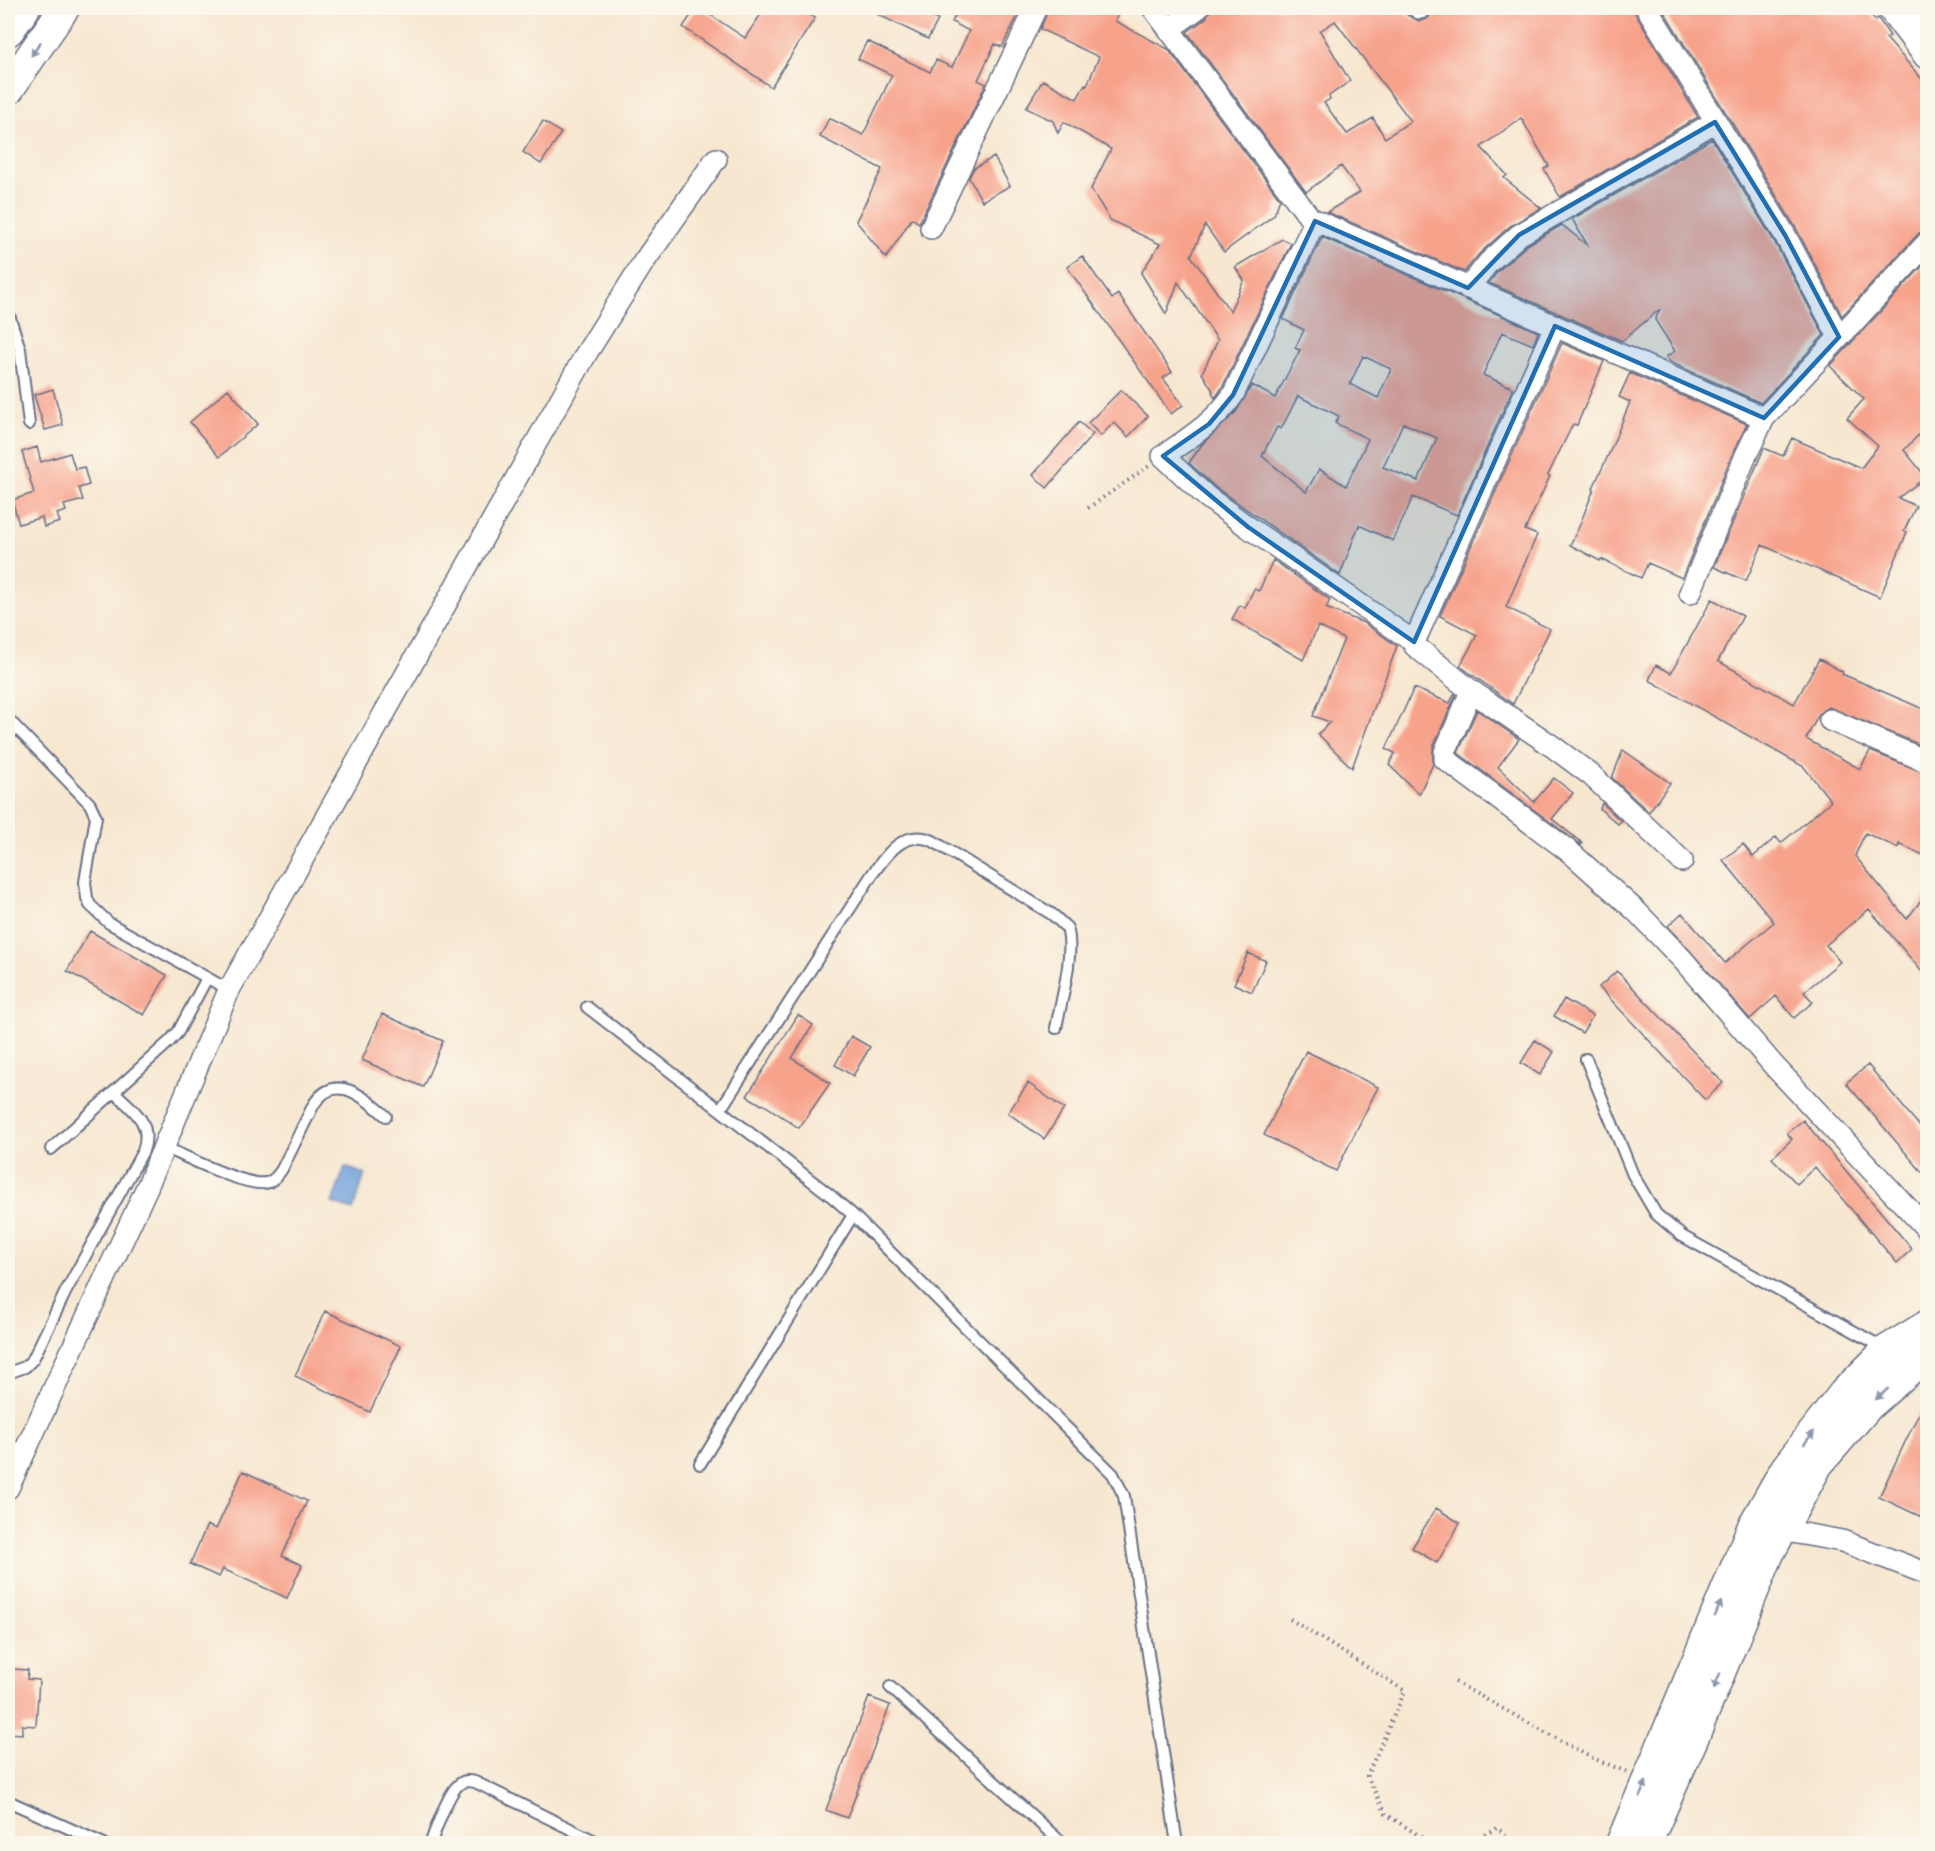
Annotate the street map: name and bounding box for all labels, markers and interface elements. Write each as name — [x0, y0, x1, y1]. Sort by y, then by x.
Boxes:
one-way arrow — [31, 41, 42, 57]
one-way arrow — [1875, 1387, 1890, 1400]
one-way arrow — [1803, 1430, 1815, 1446]
one-way arrow — [1713, 1600, 1723, 1618]
one-way arrow — [1712, 1672, 1721, 1690]
one-way arrow — [1638, 1780, 1648, 1798]

